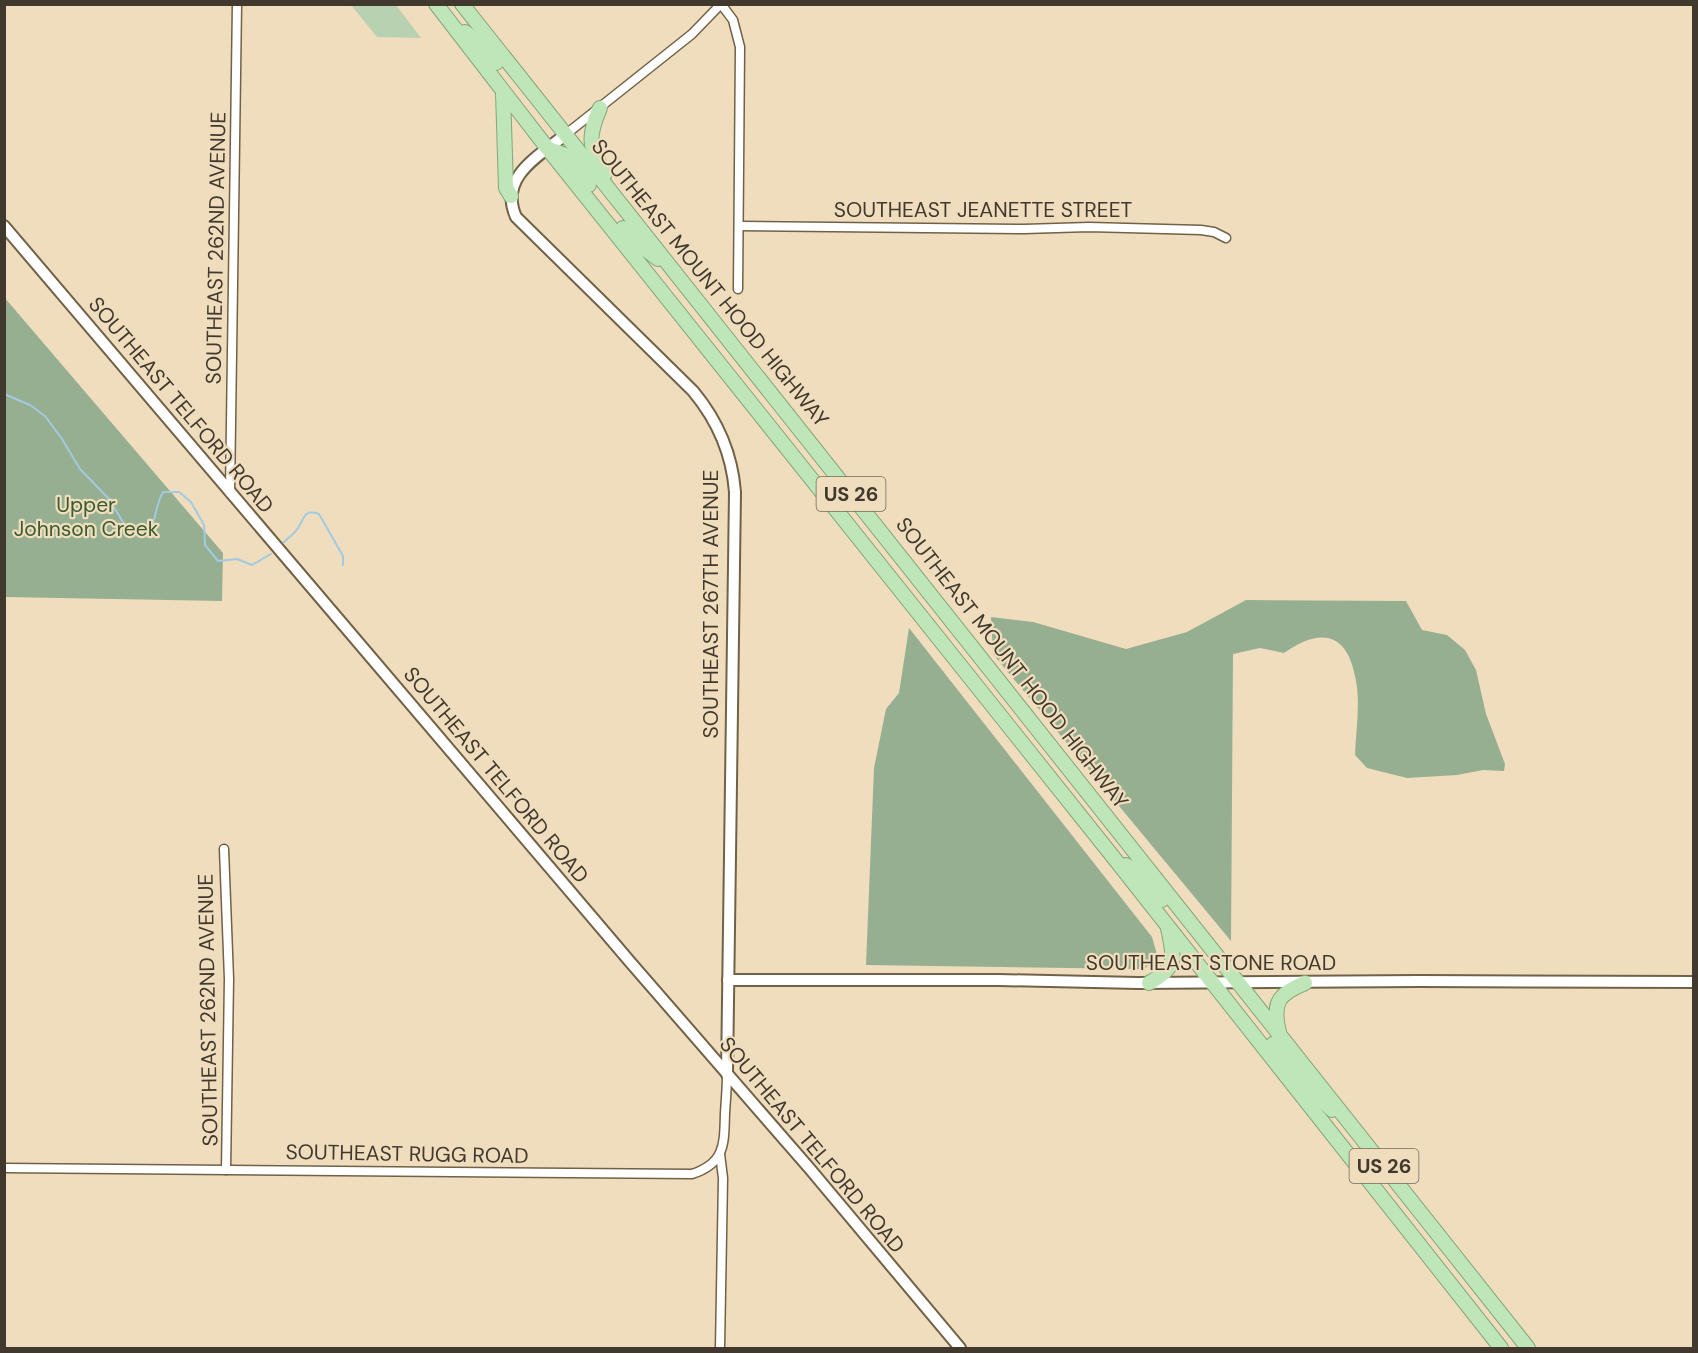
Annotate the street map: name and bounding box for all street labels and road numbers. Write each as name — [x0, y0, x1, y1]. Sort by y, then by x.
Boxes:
street label: SOUTHEAST 262ND AVENUE — [200, 111, 232, 385]
street label: SOUTHEAST MOUNT HOOD HIGHWAY — [585, 133, 835, 433]
street label: SOUTHEAST JEANETTE STREET — [834, 196, 1133, 224]
street label: SOUTHEAST TELFORD ROAD — [82, 291, 280, 519]
street label: SOUTHEAST 267TH AVENUE — [697, 470, 725, 738]
road number: US 26 — [816, 477, 886, 511]
street label: SOUTHEAST MOUNT HOOD HIGHWAY — [889, 512, 1135, 814]
street label: SOUTHEAST TELFORD ROAD — [397, 661, 595, 889]
street label: SOUTHEAST 262ND AVENUE — [192, 873, 224, 1147]
street label: SOUTHEAST STONE ROAD — [1086, 949, 1336, 977]
street label: SOUTHEAST TELFORD ROAD — [713, 1031, 911, 1259]
street label: SOUTHEAST RUGG ROAD — [285, 1138, 529, 1170]
road number: US 26 — [1350, 1149, 1418, 1183]

